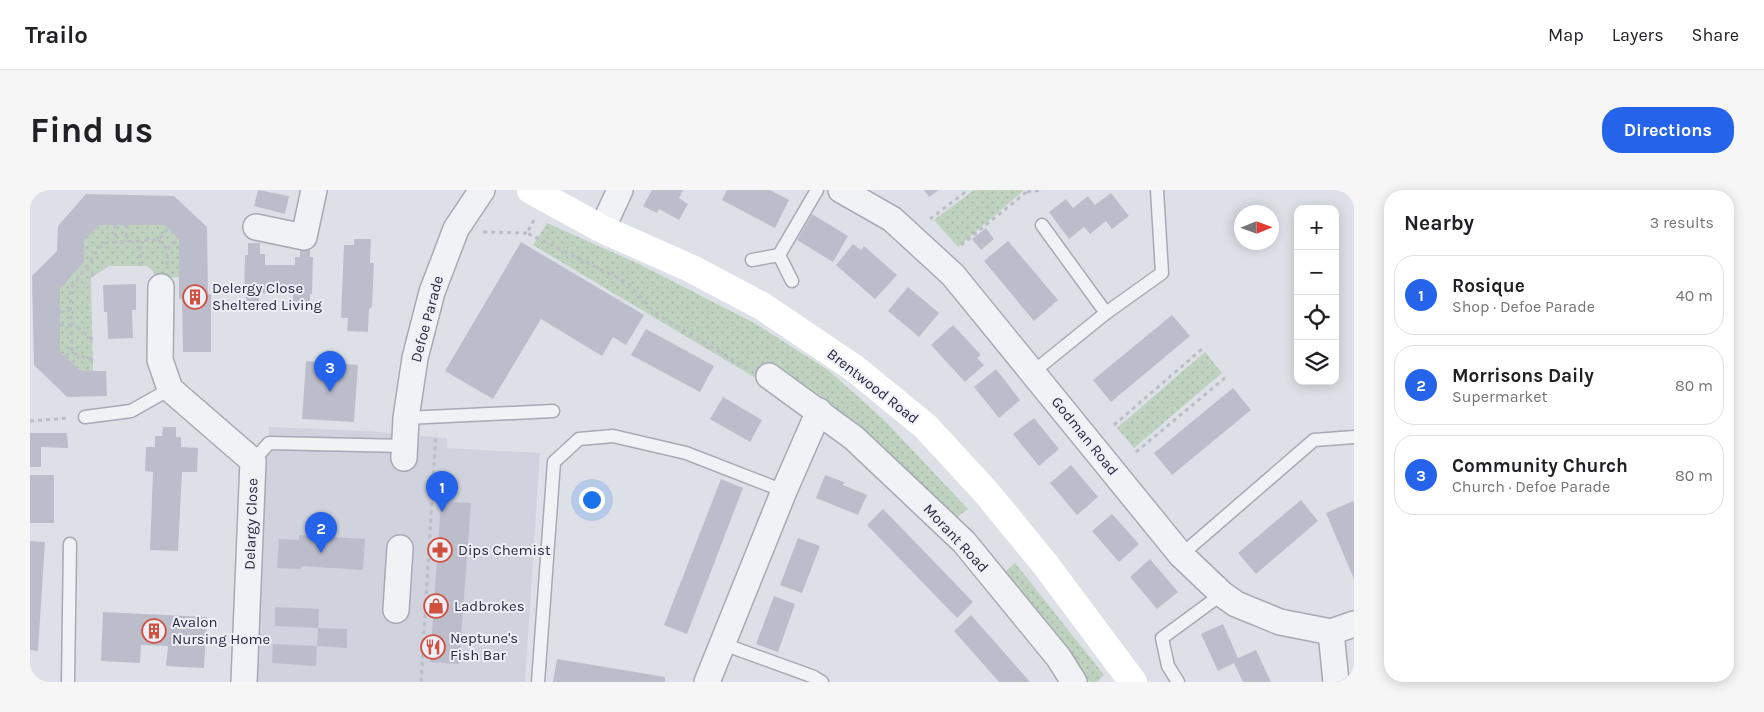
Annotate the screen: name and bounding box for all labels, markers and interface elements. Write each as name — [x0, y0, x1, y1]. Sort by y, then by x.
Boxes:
text: Trailo — [25, 21, 88, 49]
text: Map — [1548, 24, 1584, 46]
text: Layers — [1612, 24, 1664, 46]
text: Share — [1692, 24, 1739, 46]
button: Directions — [1602, 107, 1734, 153]
text: Find us — [30, 110, 153, 151]
north arrow — [1234, 205, 1279, 250]
map controls — [1294, 205, 1339, 385]
button: + — [1294, 205, 1339, 250]
text: Nearby — [1404, 211, 1474, 235]
text: 3 results — [1650, 213, 1714, 232]
button: − — [1294, 250, 1339, 295]
street label: Defoe Parade — [407, 274, 447, 364]
text: Rosique — [1452, 275, 1525, 297]
place label: Delergy Close Sheltered Living — [212, 279, 322, 314]
building icon: Delergy Close Sheltered Living — [182, 284, 208, 310]
text: 1 — [1418, 286, 1424, 305]
text: 40 m — [1676, 286, 1713, 305]
button: locate — [1294, 295, 1339, 340]
text: Shop · Defoe Parade — [1452, 297, 1595, 316]
button: layers — [1294, 340, 1339, 385]
street label: Brentwood Road — [824, 345, 922, 427]
pin: 3 — [314, 351, 346, 392]
text: Morrisons Daily — [1452, 365, 1594, 387]
text: 2 — [1416, 376, 1426, 395]
text: 80 m — [1675, 376, 1713, 395]
text: Supermarket — [1452, 387, 1548, 406]
street label: Godman Road — [1048, 393, 1122, 479]
text: Community Church — [1452, 455, 1628, 477]
text: 3 — [1416, 466, 1426, 485]
text: 80 m — [1675, 466, 1713, 485]
pin: 1 — [426, 471, 458, 512]
text: Church · Defoe Parade — [1452, 477, 1610, 496]
street label: Delargy Close — [240, 478, 262, 570]
your location — [579, 487, 605, 513]
street label: Morant Road — [920, 500, 992, 576]
pin: 2 — [305, 512, 337, 553]
pharmacy icon: Dips Chemist — [427, 537, 453, 563]
place label: Dips Chemist — [458, 541, 551, 559]
shop icon: Ladbrokes — [423, 593, 449, 619]
place label: Ladbrokes — [454, 597, 525, 615]
place label: Avalon Nursing Home — [172, 613, 270, 648]
building icon: Avalon Nursing Home — [141, 618, 167, 644]
place label: Neptune's Fish Bar — [450, 629, 518, 664]
restaurant icon: Neptune's Fish Bar — [420, 634, 446, 660]

